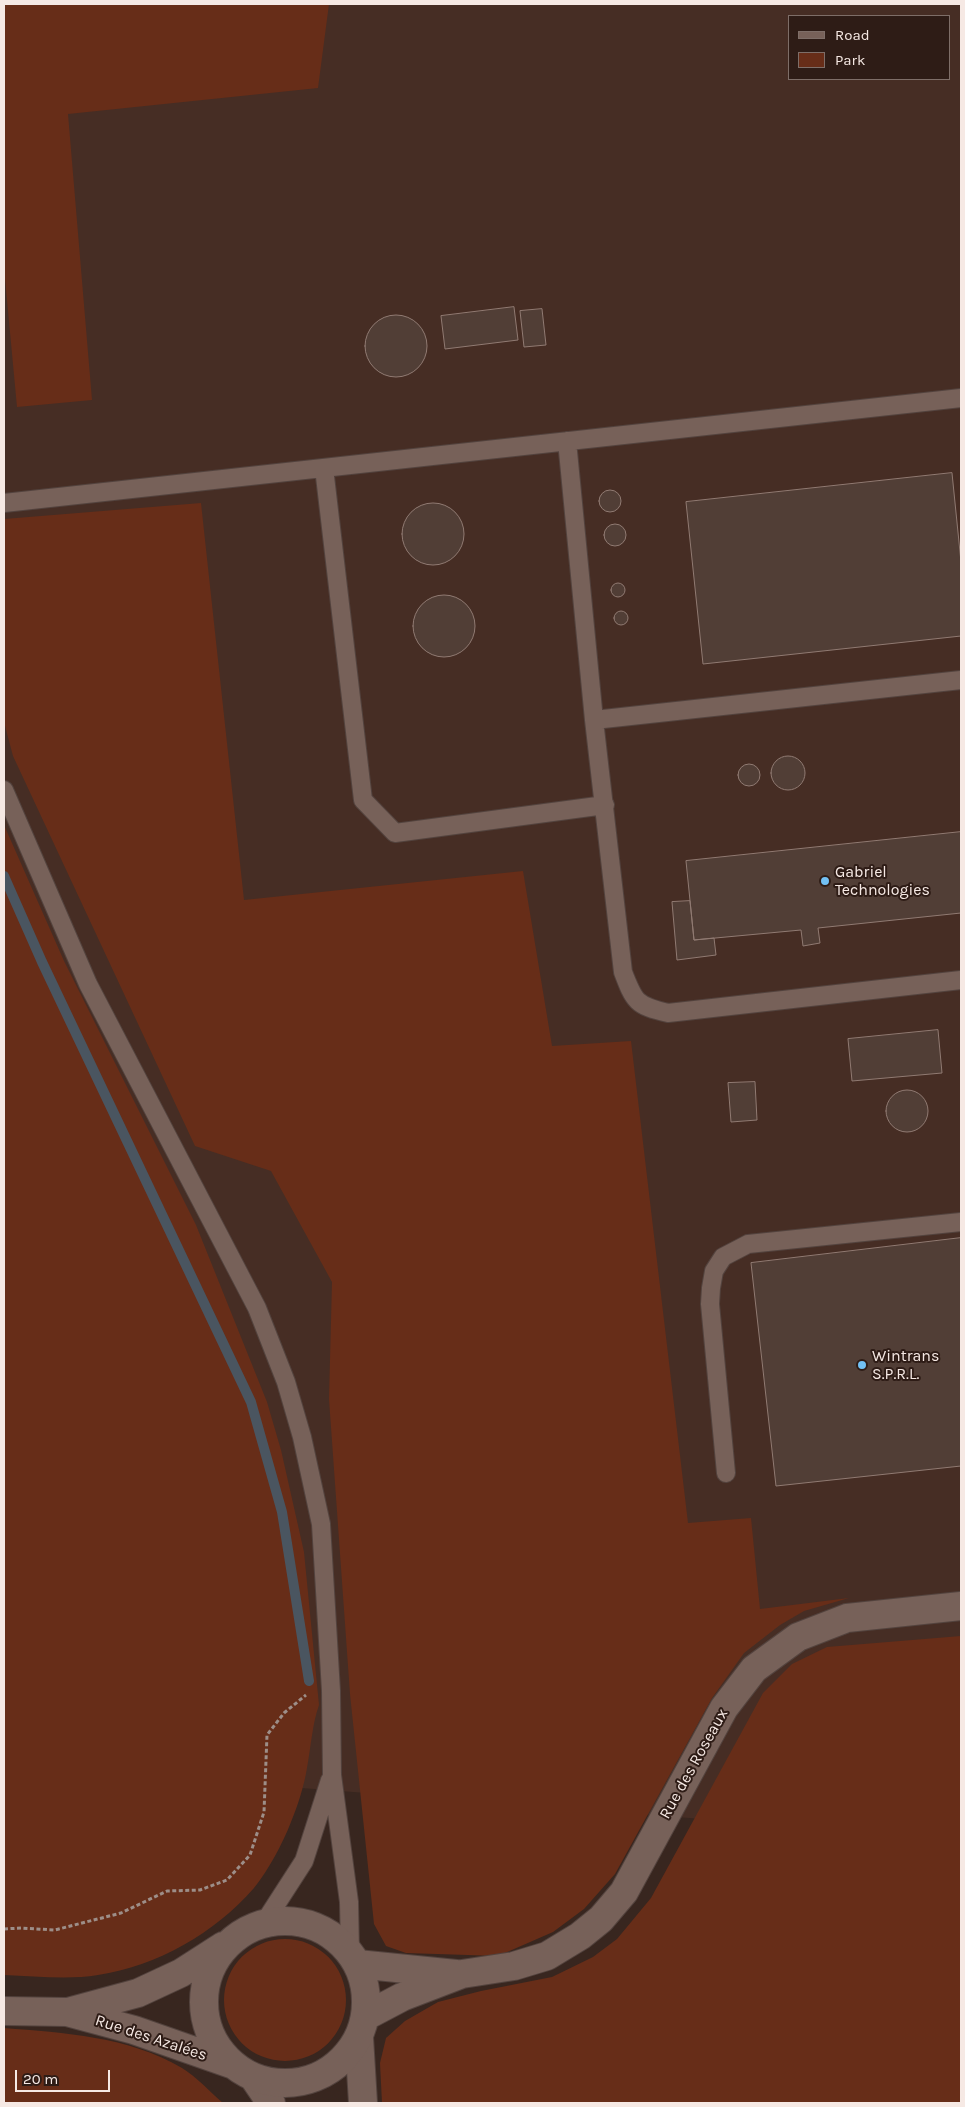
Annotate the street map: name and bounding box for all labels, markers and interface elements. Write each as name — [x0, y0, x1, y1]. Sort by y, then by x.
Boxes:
legend — [788, 15, 950, 80]
text: Road — [835, 26, 870, 44]
text: Park — [835, 51, 865, 69]
place label: Gabriel Technologies — [835, 862, 930, 900]
marker: Gabriel Technologies — [819, 875, 831, 887]
place label: Wintrans S.P.R.L. — [872, 1346, 939, 1384]
marker: Wintrans S.P.R.L. — [856, 1359, 868, 1371]
street label: Rue des Roseaux — [656, 1705, 732, 1823]
street label: Rue des Azalées — [93, 2011, 209, 2065]
scale bar — [18, 2060, 112, 2092]
text: 20 m — [23, 2070, 58, 2088]

